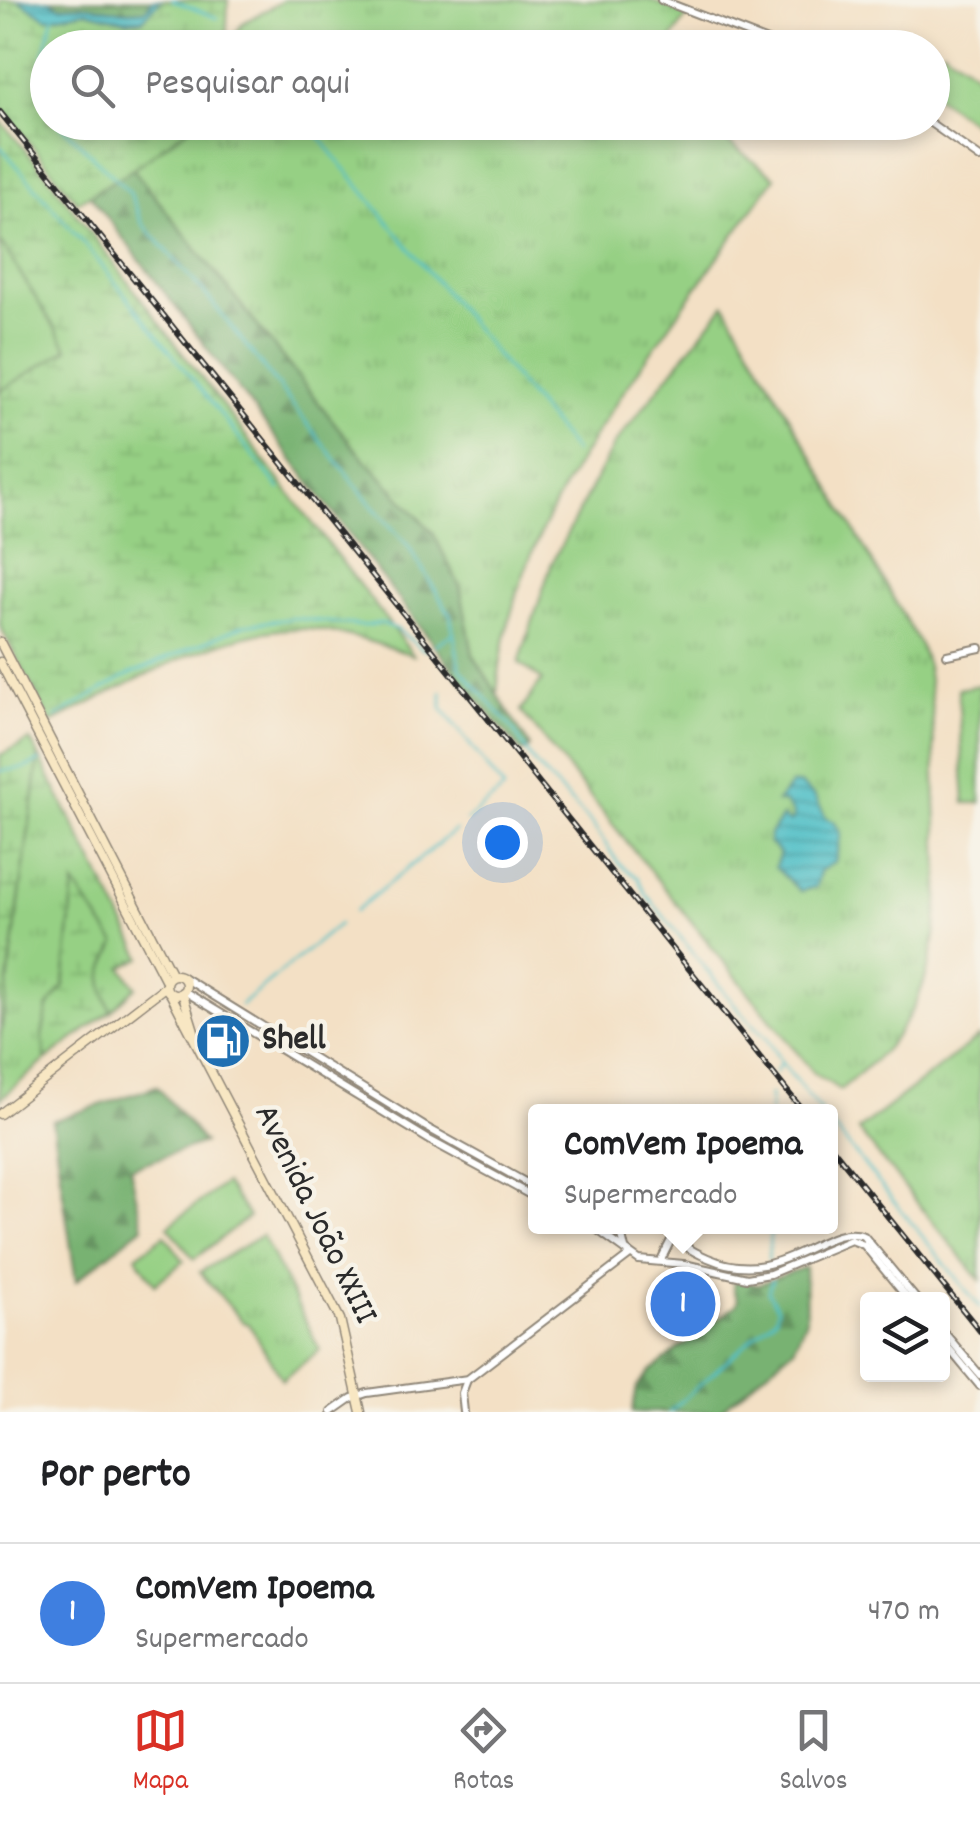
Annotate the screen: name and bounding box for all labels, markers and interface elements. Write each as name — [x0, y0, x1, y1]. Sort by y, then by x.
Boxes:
search box — [30, 30, 950, 140]
icon: search — [65, 58, 120, 113]
text: Pesquisar aqui — [145, 58, 350, 113]
your location — [477, 817, 528, 868]
fuel station icon: Shell — [193, 1011, 253, 1071]
place label: Shell — [262, 1016, 326, 1066]
street label: Avenida João XXIII — [239, 1097, 389, 1334]
popup — [528, 1104, 838, 1234]
text: ComVem Ipoema — [564, 1119, 802, 1174]
text: Supermercado — [564, 1174, 737, 1220]
pin: 1 — [650, 1266, 716, 1342]
map controls — [860, 1292, 950, 1382]
button: layers — [860, 1292, 950, 1382]
text: Por perto — [40, 1447, 191, 1507]
text: ComVem Ipoema — [135, 1563, 373, 1618]
text: 1 — [69, 1590, 76, 1636]
text: 470 m — [868, 1590, 940, 1636]
text: Supermercado — [135, 1618, 309, 1664]
tab: Mapa — [132, 1703, 188, 1803]
tab: Rotas — [453, 1703, 514, 1803]
tab: Salvos — [779, 1703, 847, 1803]

